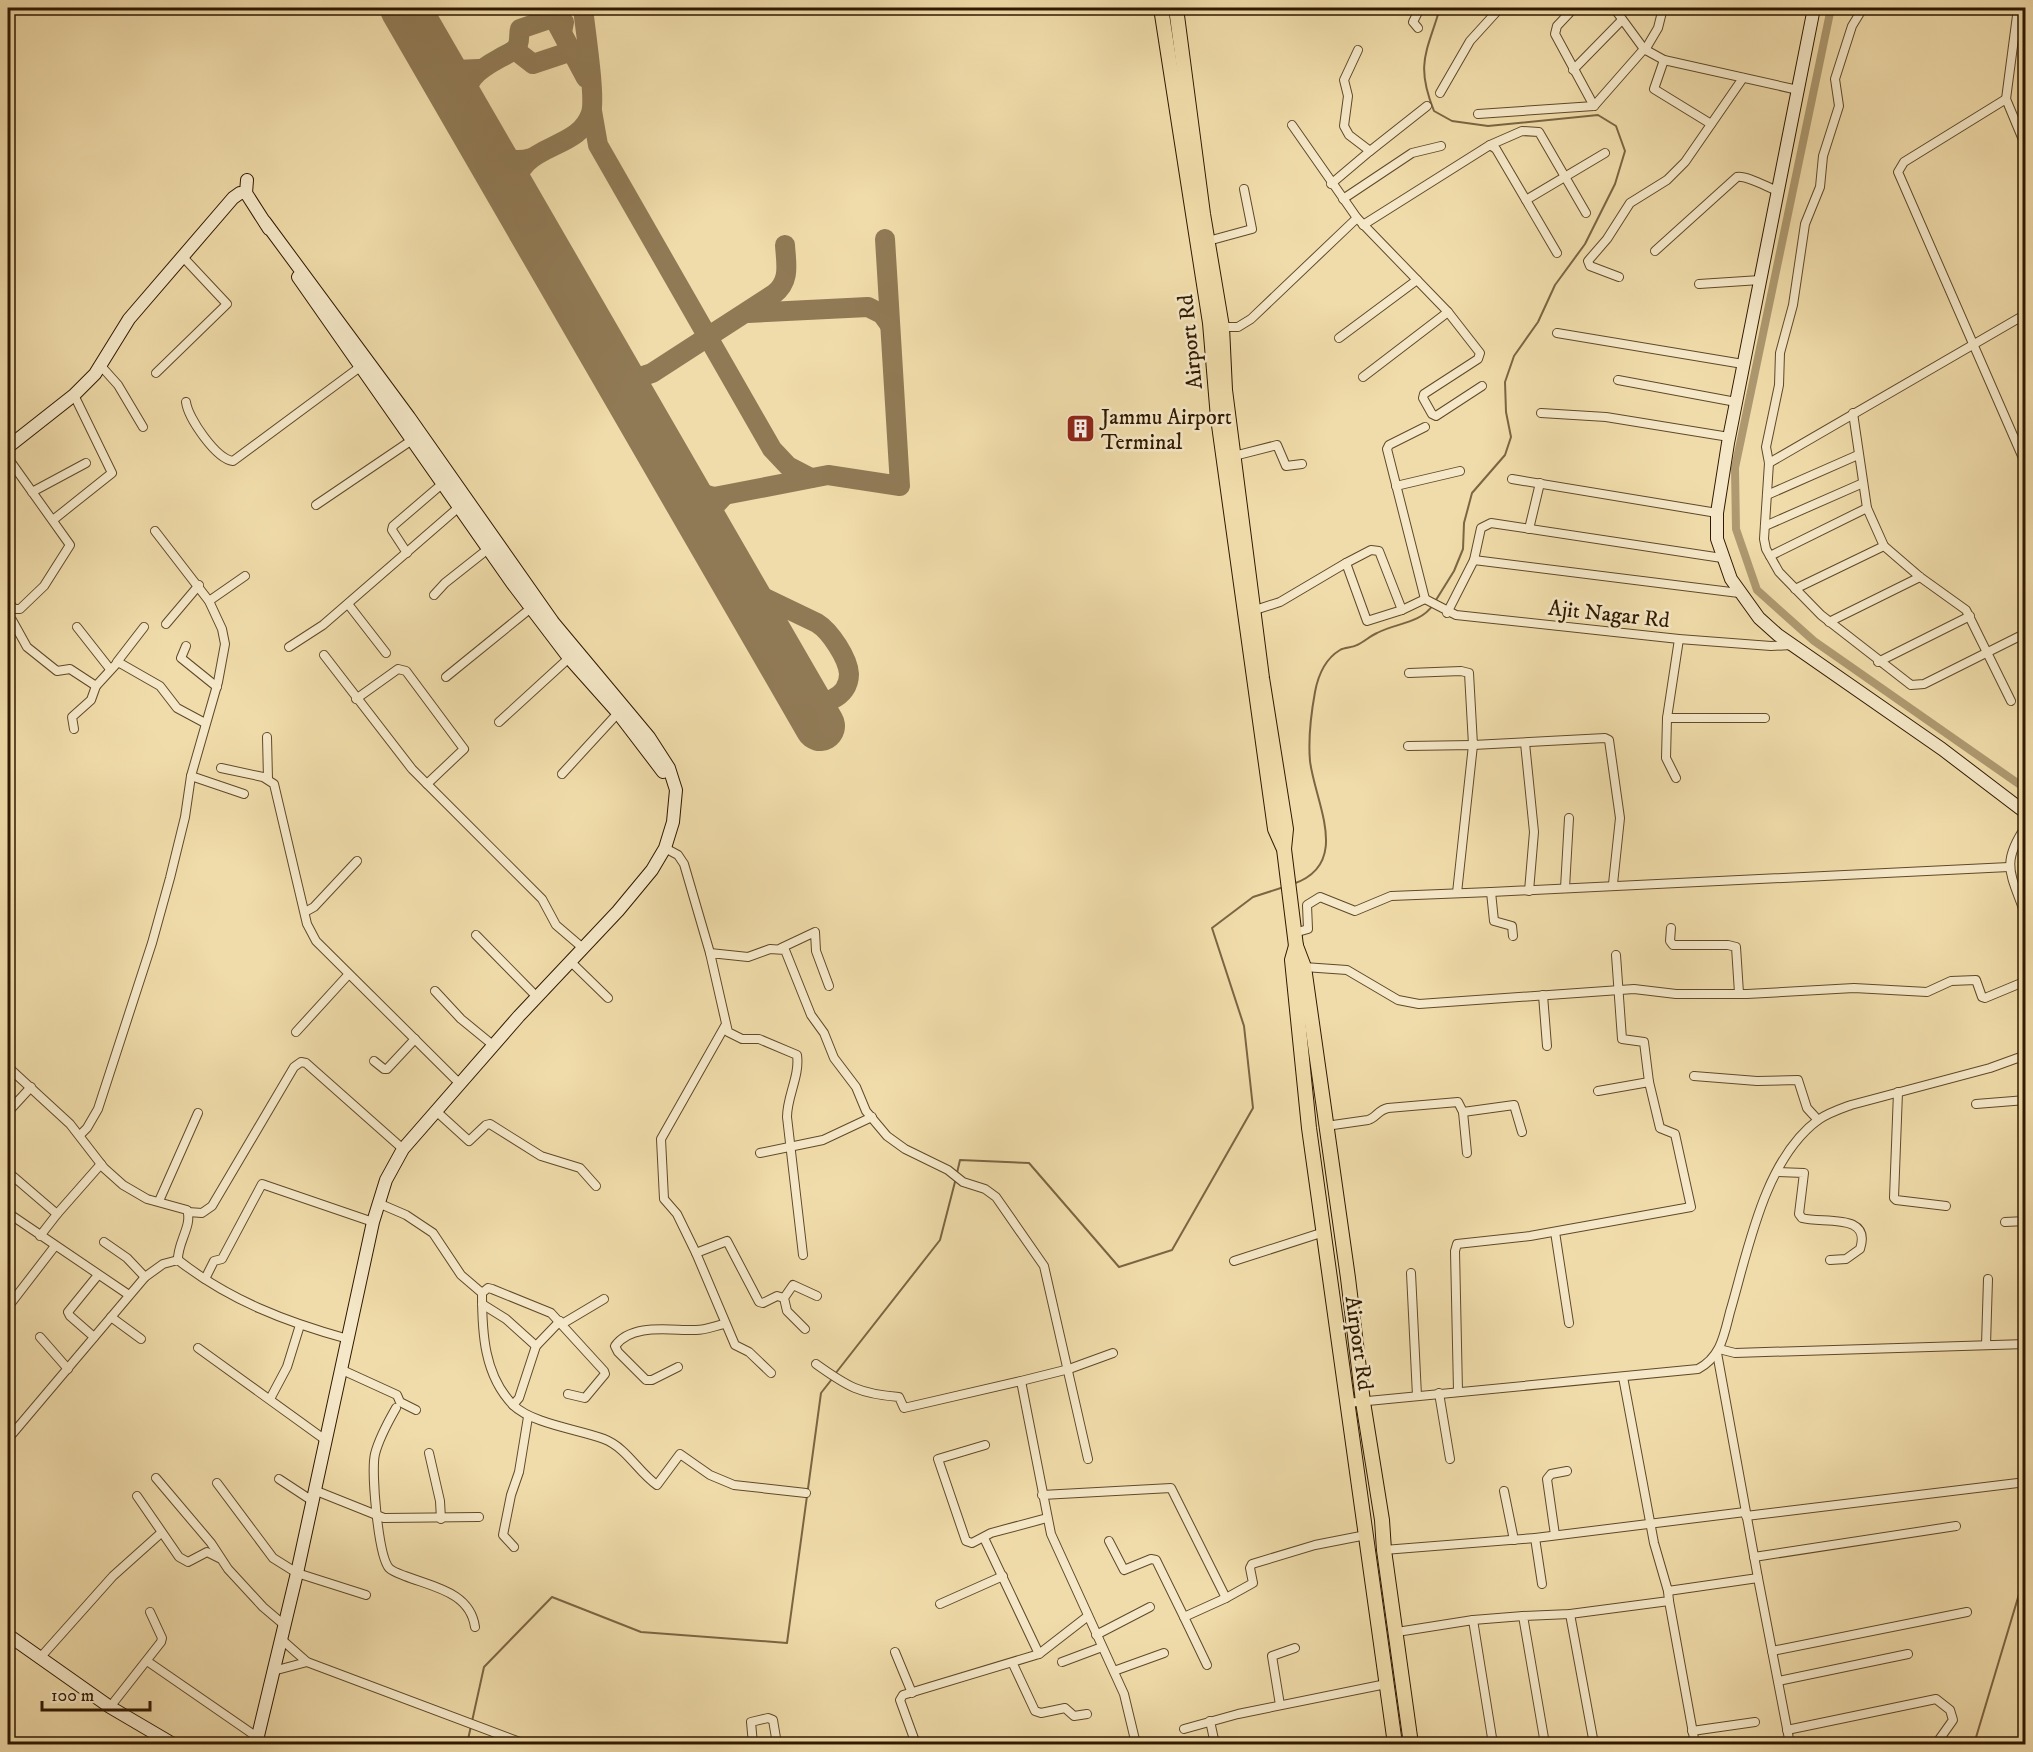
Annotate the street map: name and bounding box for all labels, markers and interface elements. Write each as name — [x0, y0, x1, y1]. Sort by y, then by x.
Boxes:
street label: Airport Rd — [1172, 293, 1209, 391]
place label: Jammu Airport Terminal — [1099, 404, 1232, 456]
building icon: Jammu Airport Terminal — [1064, 413, 1096, 445]
street label: Ajit Nagar Rd — [1547, 595, 1671, 634]
street label: Airport Rd — [1339, 1294, 1379, 1392]
scale bar — [42, 1674, 150, 1712]
text: 100 m — [51, 1685, 94, 1707]

